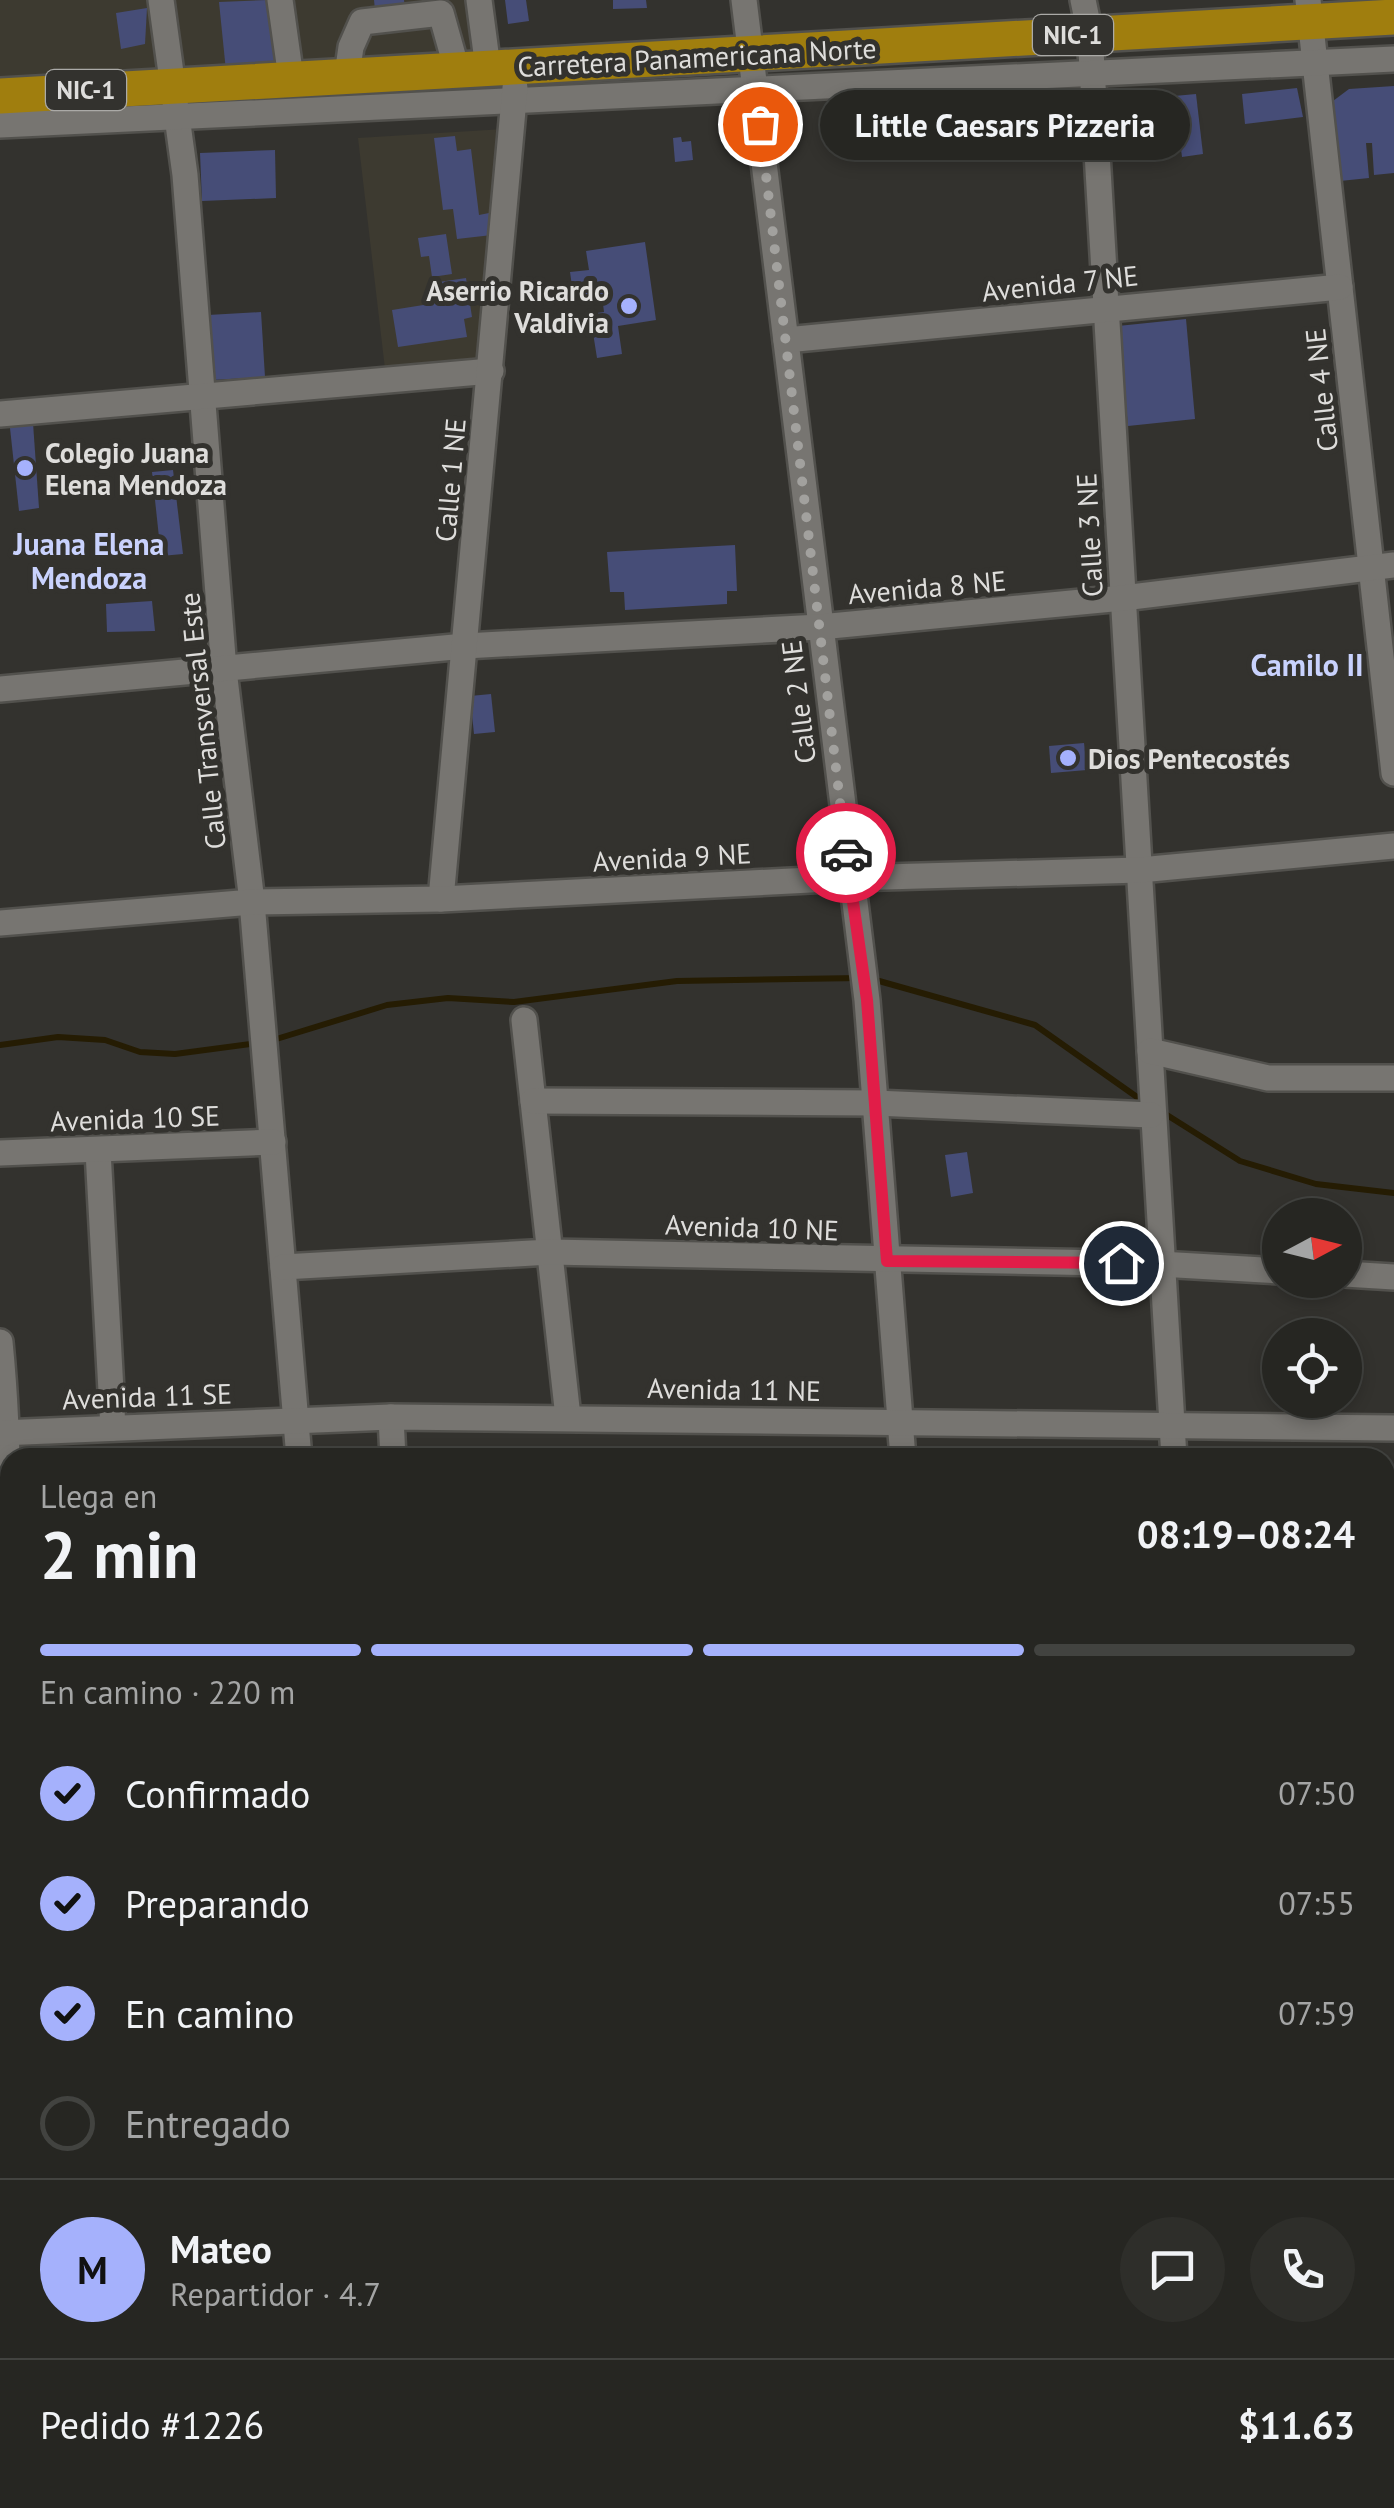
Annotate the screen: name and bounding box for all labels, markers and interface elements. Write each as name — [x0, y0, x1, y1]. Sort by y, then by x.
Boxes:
road number: NIC-1 — [1033, 15, 1113, 55]
street label: Carretera Panamericana Norte — [517, 29, 877, 85]
road number: NIC-1 — [46, 70, 126, 110]
pin — [718, 82, 803, 167]
callout: Little Caesars Pizzeria — [820, 89, 1190, 159]
icon: bag — [733, 97, 788, 152]
text: Little Caesars Pizzeria — [855, 104, 1155, 146]
street label: Avenida 7 NE — [980, 256, 1140, 310]
place label: Aserrio Ricardo Valdivia — [426, 272, 609, 341]
marker: Aserrio Ricardo Valdivia — [618, 295, 640, 317]
street label: Calle 4 NE — [1296, 326, 1346, 454]
street label: Calle 1 NE — [426, 417, 474, 543]
place label: Colegio Juana Elena Mendoza — [45, 434, 227, 503]
marker: Colegio Juana Elena Mendoza — [14, 457, 36, 479]
street label: Calle 3 NE — [1067, 472, 1111, 598]
district label: Juana Elena Mendoza — [13, 524, 164, 597]
street label: Avenida 8 NE — [846, 562, 1008, 612]
street label: Calle Transversal Este — [170, 591, 234, 851]
street label: Calle 2 NE — [772, 638, 824, 766]
district label: Camilo II — [1250, 645, 1364, 684]
place label: Dios Pentecostés — [1088, 740, 1290, 777]
marker: Dios Pentecostés — [1057, 747, 1079, 769]
courier — [796, 803, 896, 903]
icon: car — [819, 826, 874, 881]
street label: Avenida 9 NE — [592, 834, 752, 880]
street label: Avenida 10 SE — [49, 1097, 221, 1139]
north arrow — [1262, 1198, 1362, 1298]
map controls — [1262, 1198, 1362, 1418]
street label: Avenida 10 NE — [664, 1205, 840, 1249]
pin — [1079, 1221, 1164, 1306]
icon: home — [1094, 1236, 1149, 1291]
button: locate — [1262, 1318, 1362, 1418]
street label: Avenida 11 NE — [647, 1369, 821, 1409]
street label: Avenida 11 SE — [61, 1375, 233, 1417]
text: Llega en — [40, 1475, 157, 1517]
text: 08:19–08:24 — [1137, 1509, 1355, 1558]
text: 2 min — [40, 1512, 199, 1596]
text: En camino · 220 m — [40, 1671, 295, 1713]
icon: check — [40, 1766, 95, 1821]
text: Confirmado — [125, 1769, 310, 1818]
text: 07:50 — [1278, 1772, 1355, 1814]
icon: check — [40, 1876, 95, 1931]
text: Preparando — [125, 1879, 310, 1928]
text: 07:55 — [1278, 1882, 1355, 1924]
icon: check — [40, 1986, 95, 2041]
text: En camino — [125, 1989, 294, 2038]
text: 07:59 — [1278, 1992, 1355, 2034]
text: Entregado — [125, 2099, 291, 2148]
button: chat — [1120, 2217, 1225, 2322]
button: phone — [1250, 2217, 1355, 2322]
text: Mateo — [170, 2224, 272, 2273]
text: M — [77, 2245, 108, 2294]
text: Repartidor · 4.7 — [170, 2273, 381, 2315]
text: Pedido #1226 — [40, 2400, 264, 2449]
text: $11.63 — [1238, 2400, 1355, 2449]

